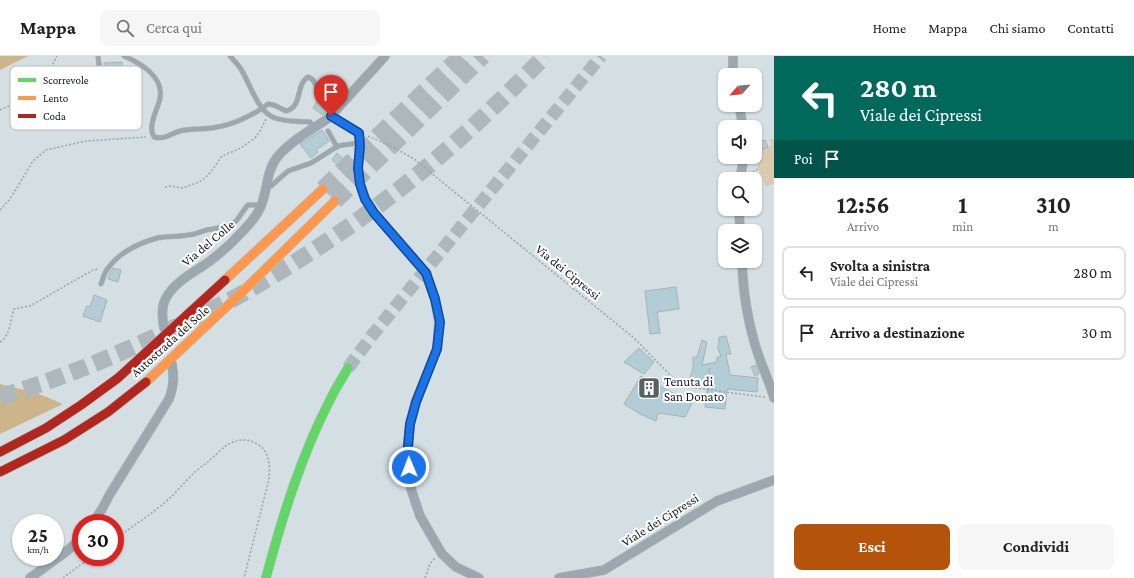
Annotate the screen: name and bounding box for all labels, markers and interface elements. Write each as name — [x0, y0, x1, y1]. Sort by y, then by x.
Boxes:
search box — [100, 10, 380, 46]
text: Mappa — [20, 17, 76, 38]
icon: search — [114, 17, 136, 39]
text: Cerca qui — [146, 20, 202, 36]
text: Home — [873, 20, 906, 36]
text: Mappa — [928, 20, 967, 36]
text: Chi siamo — [989, 20, 1045, 36]
text: Contatti — [1067, 20, 1114, 36]
legend — [10, 66, 142, 130]
north arrow — [718, 68, 762, 112]
map controls — [718, 68, 762, 268]
icon: left — [794, 72, 846, 124]
text: 280 m — [860, 72, 937, 103]
text: Scorrevole — [43, 74, 89, 86]
pin — [314, 75, 348, 116]
icon: arrive — [320, 81, 342, 103]
text: Lento — [43, 92, 69, 104]
text: Viale dei Cipressi — [860, 105, 982, 125]
text: Coda — [43, 110, 66, 122]
button: sound — [718, 120, 762, 164]
icon: arrive — [821, 148, 843, 170]
text: Poi — [794, 151, 813, 167]
button: search — [718, 172, 762, 216]
text: 12:56 — [837, 191, 890, 218]
text: 1 — [958, 191, 967, 218]
text: 310 — [1036, 191, 1071, 218]
street label: Via del Colle — [179, 216, 238, 269]
text: Arrivo — [847, 219, 879, 234]
text: min — [952, 219, 973, 234]
text: m — [1048, 219, 1059, 234]
button: layers — [718, 224, 762, 268]
street label: Via dei Cipressi — [533, 241, 604, 303]
text: Svolta a sinistra — [830, 258, 930, 274]
icon: left — [796, 262, 818, 284]
text: 280 m — [1073, 265, 1112, 281]
text: Viale dei Cipressi — [830, 274, 918, 289]
street label: Autostrada del Sole — [128, 302, 212, 380]
icon: arrive — [796, 322, 818, 344]
text: Arrivo a destinazione — [830, 325, 965, 341]
text: 30 m — [1082, 325, 1112, 341]
place label: Tenuta di San Donato — [664, 374, 724, 404]
building icon: Tenuta di San Donato — [636, 375, 662, 401]
position arrow — [388, 446, 430, 488]
street label: Viale dei Cipressi — [619, 490, 702, 550]
speed limit sign: 30 — [72, 514, 124, 566]
text: 25 — [28, 524, 48, 546]
button: Esci — [794, 524, 950, 570]
button: Condividi — [958, 524, 1114, 570]
text: km/h — [27, 544, 49, 555]

